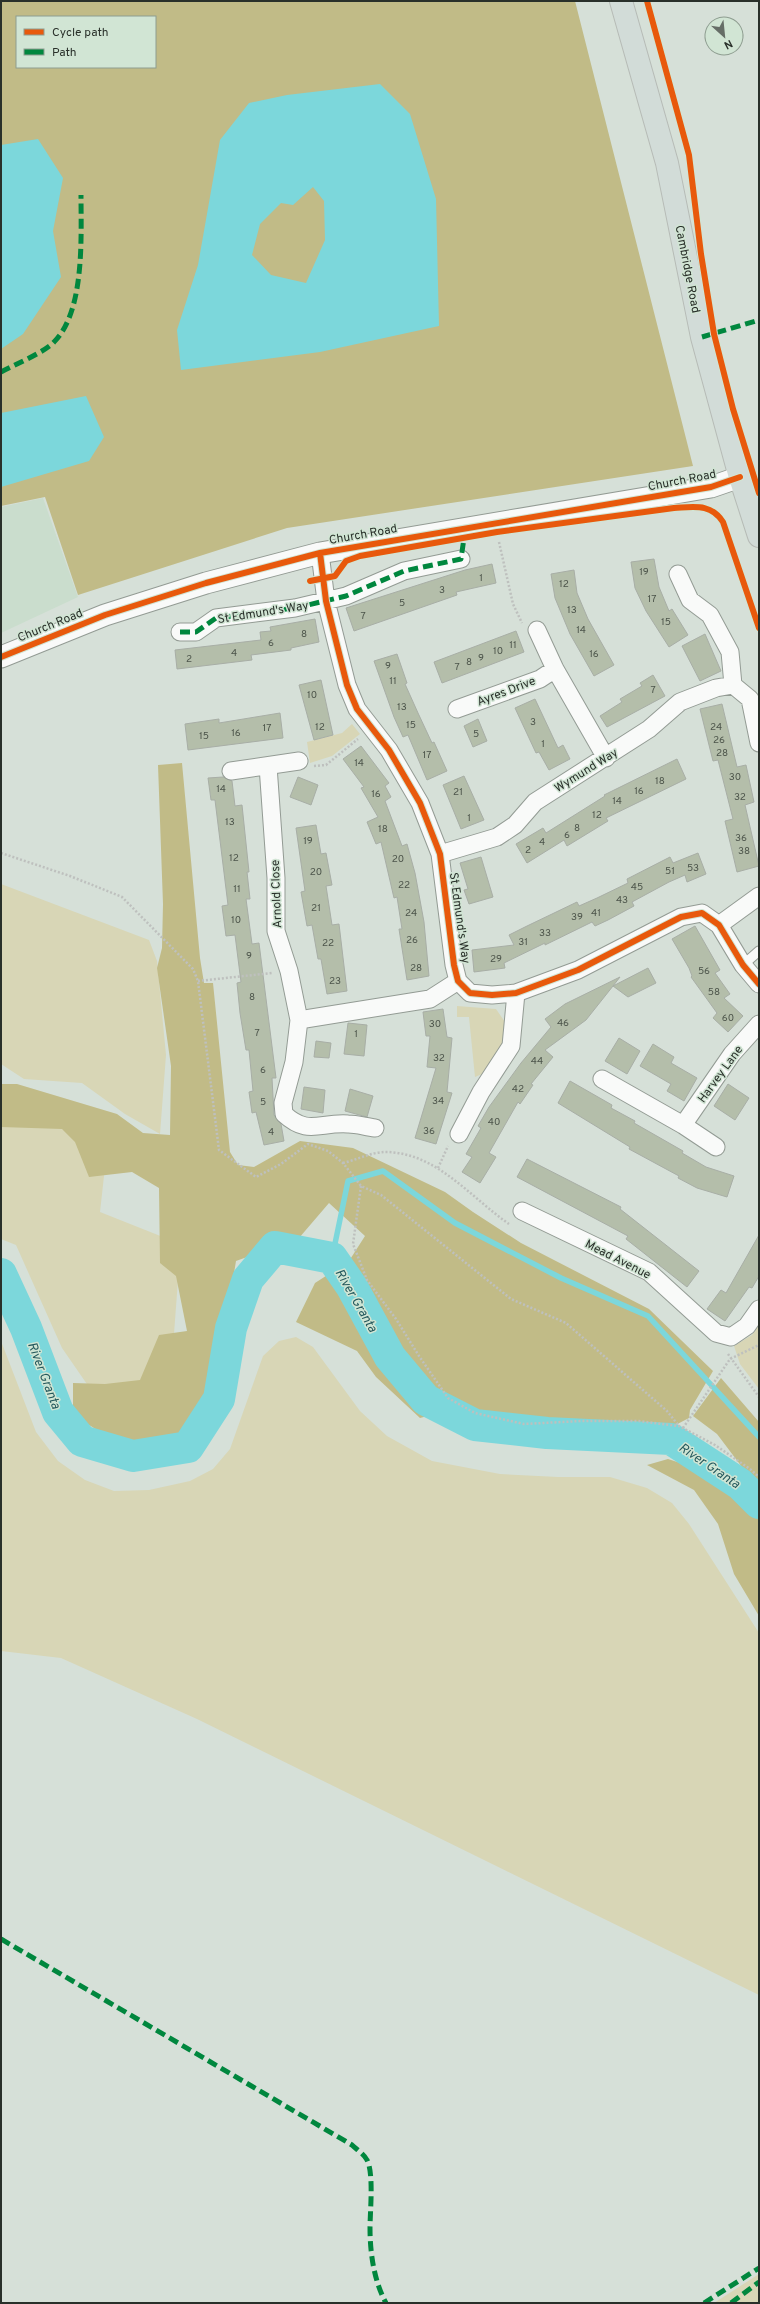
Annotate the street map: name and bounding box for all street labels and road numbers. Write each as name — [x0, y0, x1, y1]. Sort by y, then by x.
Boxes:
street label: Cambridge Road — [671, 224, 703, 315]
street label: Church Road — [647, 467, 718, 495]
street label: Church Road — [328, 521, 399, 549]
street label: St Edmund's Way — [217, 598, 310, 628]
street label: Church Road — [15, 606, 85, 646]
street label: Ayres Drive — [475, 673, 538, 710]
street label: Wymund Way — [552, 745, 621, 797]
street label: Arnold Close — [268, 859, 286, 928]
street label: St Edmund's Way — [445, 872, 473, 965]
street label: Harvey Lane — [695, 1043, 747, 1107]
street label: Mead Avenue — [582, 1236, 653, 1283]

